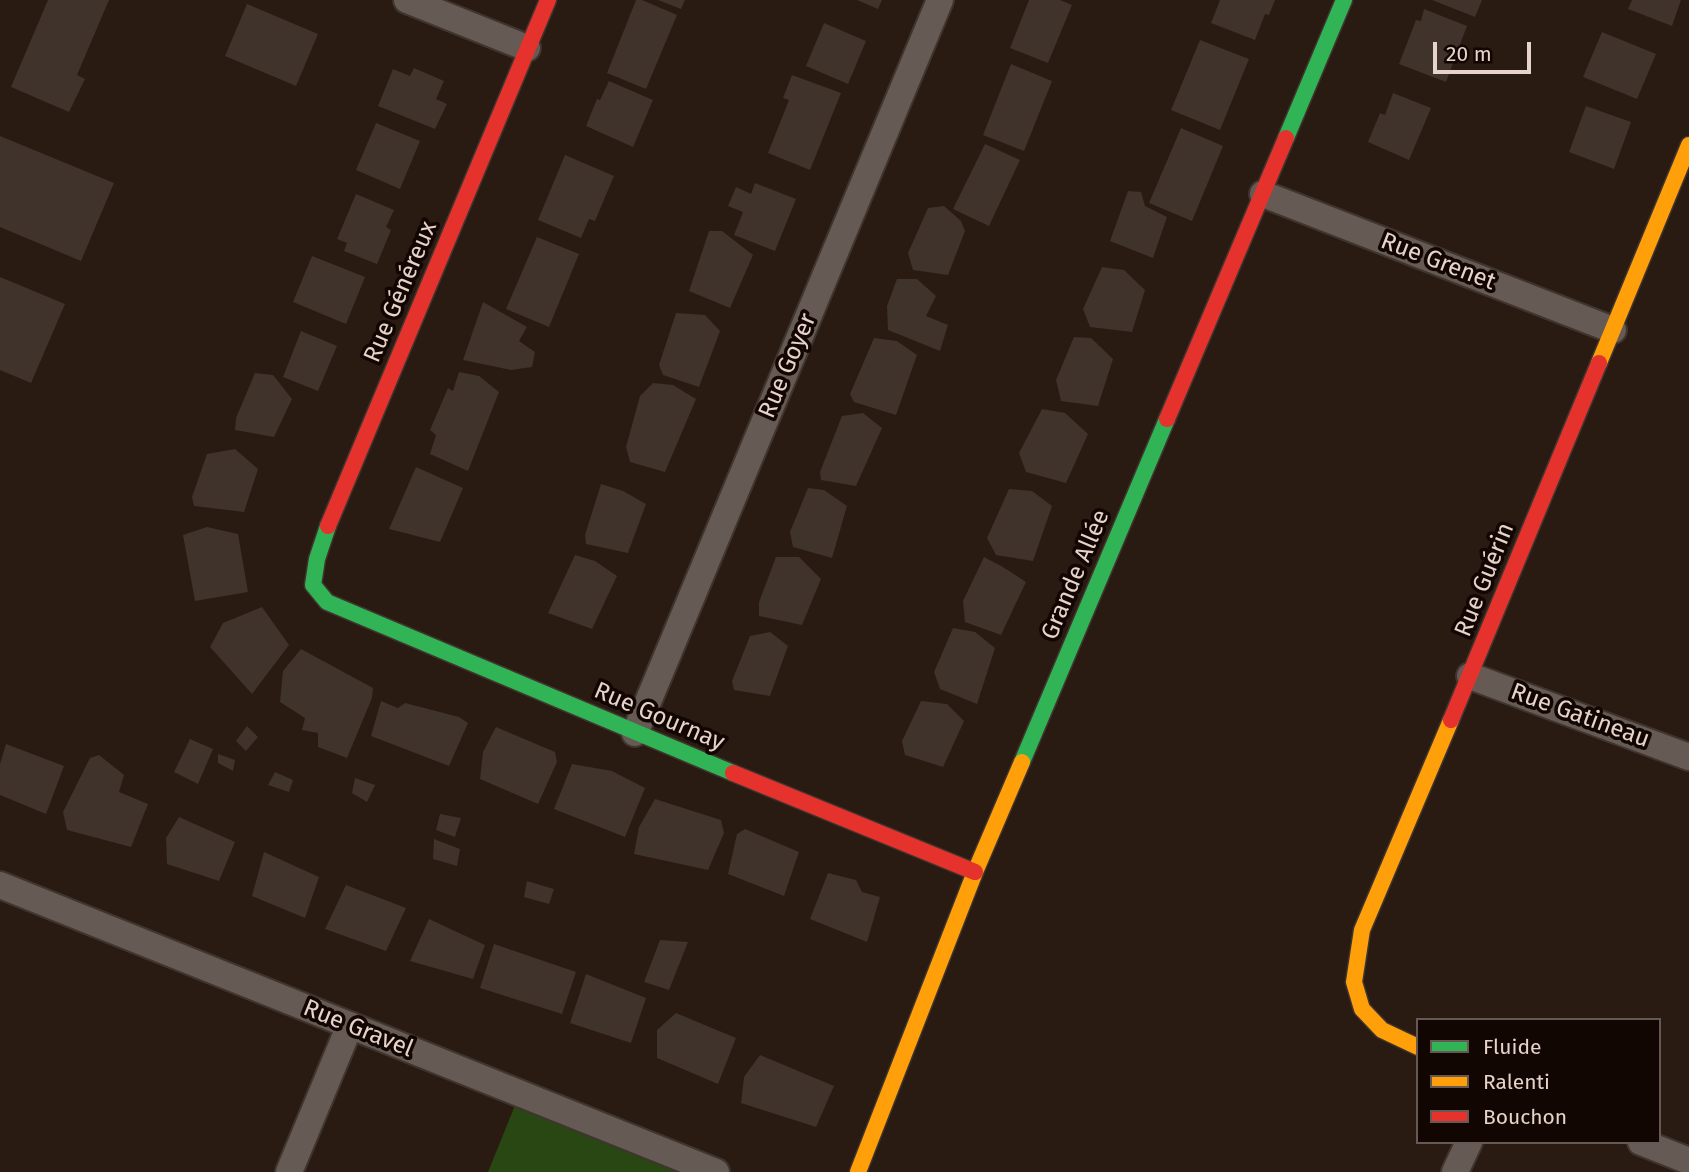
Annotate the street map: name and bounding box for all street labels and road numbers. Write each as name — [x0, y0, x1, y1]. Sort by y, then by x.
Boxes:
street label: Rue Généreux — [358, 217, 444, 367]
street label: Rue Grenet — [1377, 227, 1499, 297]
street label: Rue Goyer — [753, 309, 823, 423]
street label: Grande Allée — [1036, 506, 1116, 644]
street label: Rue Guérin — [1449, 519, 1521, 641]
street label: Rue Gournay — [589, 677, 729, 757]
street label: Rue Gatineau — [1507, 678, 1653, 754]
street label: Rue Gravel — [299, 994, 417, 1064]

